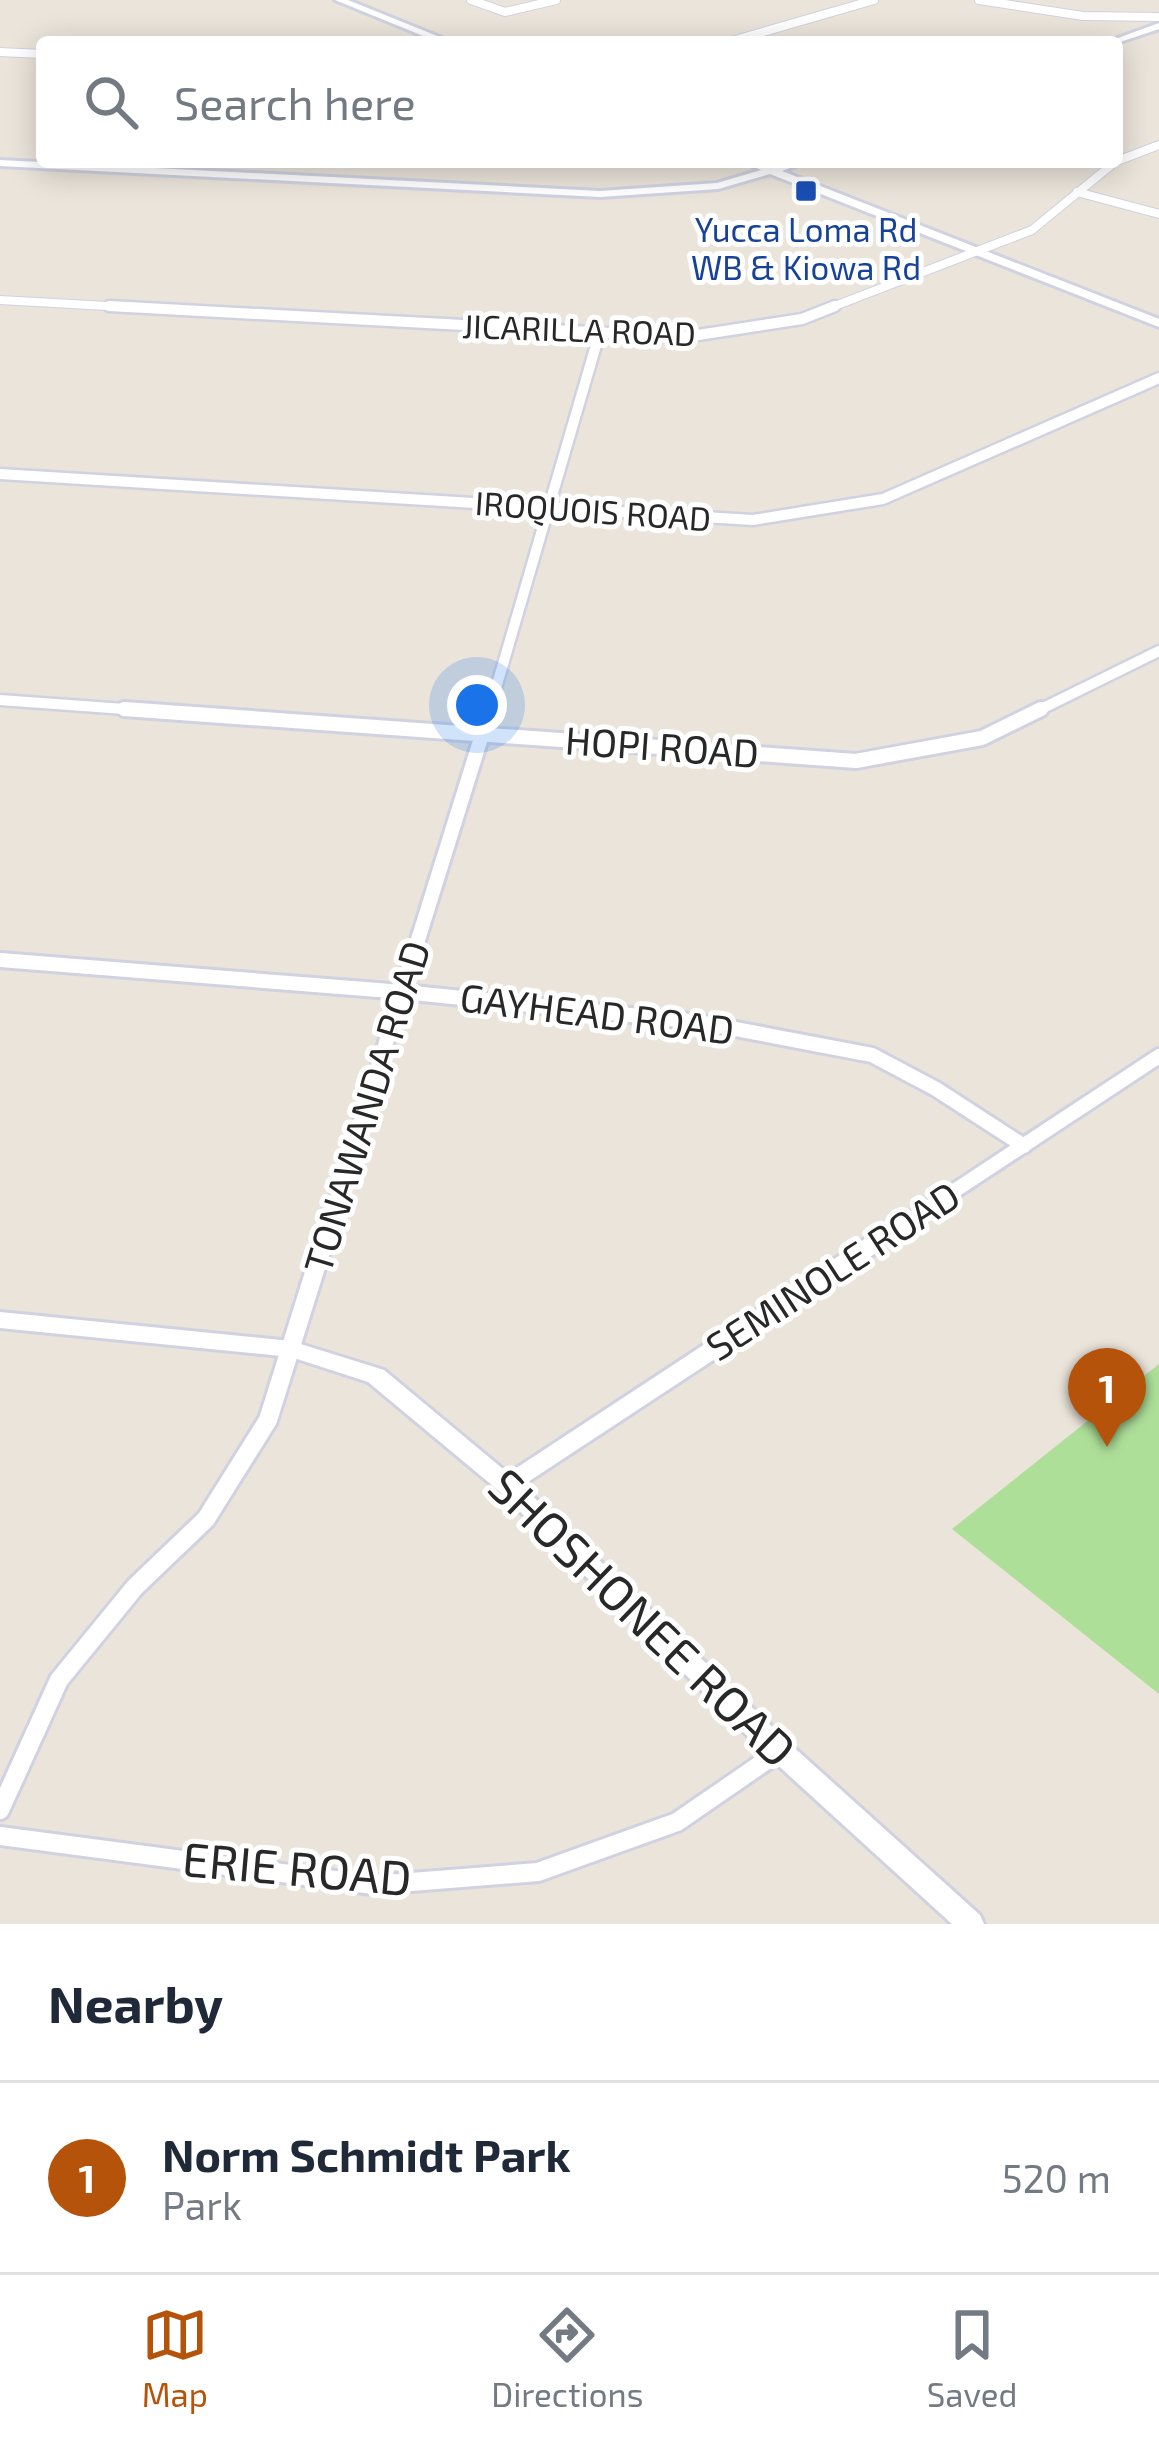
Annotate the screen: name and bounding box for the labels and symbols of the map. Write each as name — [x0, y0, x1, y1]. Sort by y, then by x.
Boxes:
marker: Yucca Loma Rd WB & Kiowa Rd — [793, 178, 819, 204]
place label: Yucca Loma Rd WB & Kiowa Rd — [691, 209, 921, 287]
street label: JICARILLA ROAD — [461, 305, 697, 353]
street label: IROQUOIS ROAD — [474, 482, 712, 538]
your location — [447, 675, 507, 735]
street label: HOPI ROAD — [564, 715, 761, 776]
street label: TONAWANDA ROAD — [293, 935, 438, 1278]
street label: GAYHEAD ROAD — [457, 972, 737, 1053]
street label: SEMINOLE ROAD — [697, 1170, 968, 1369]
pin: 1 — [1068, 1348, 1146, 1447]
street label: SHOSHONEE ROAD — [478, 1455, 809, 1778]
street label: ERIE ROAD — [180, 1828, 414, 1906]

